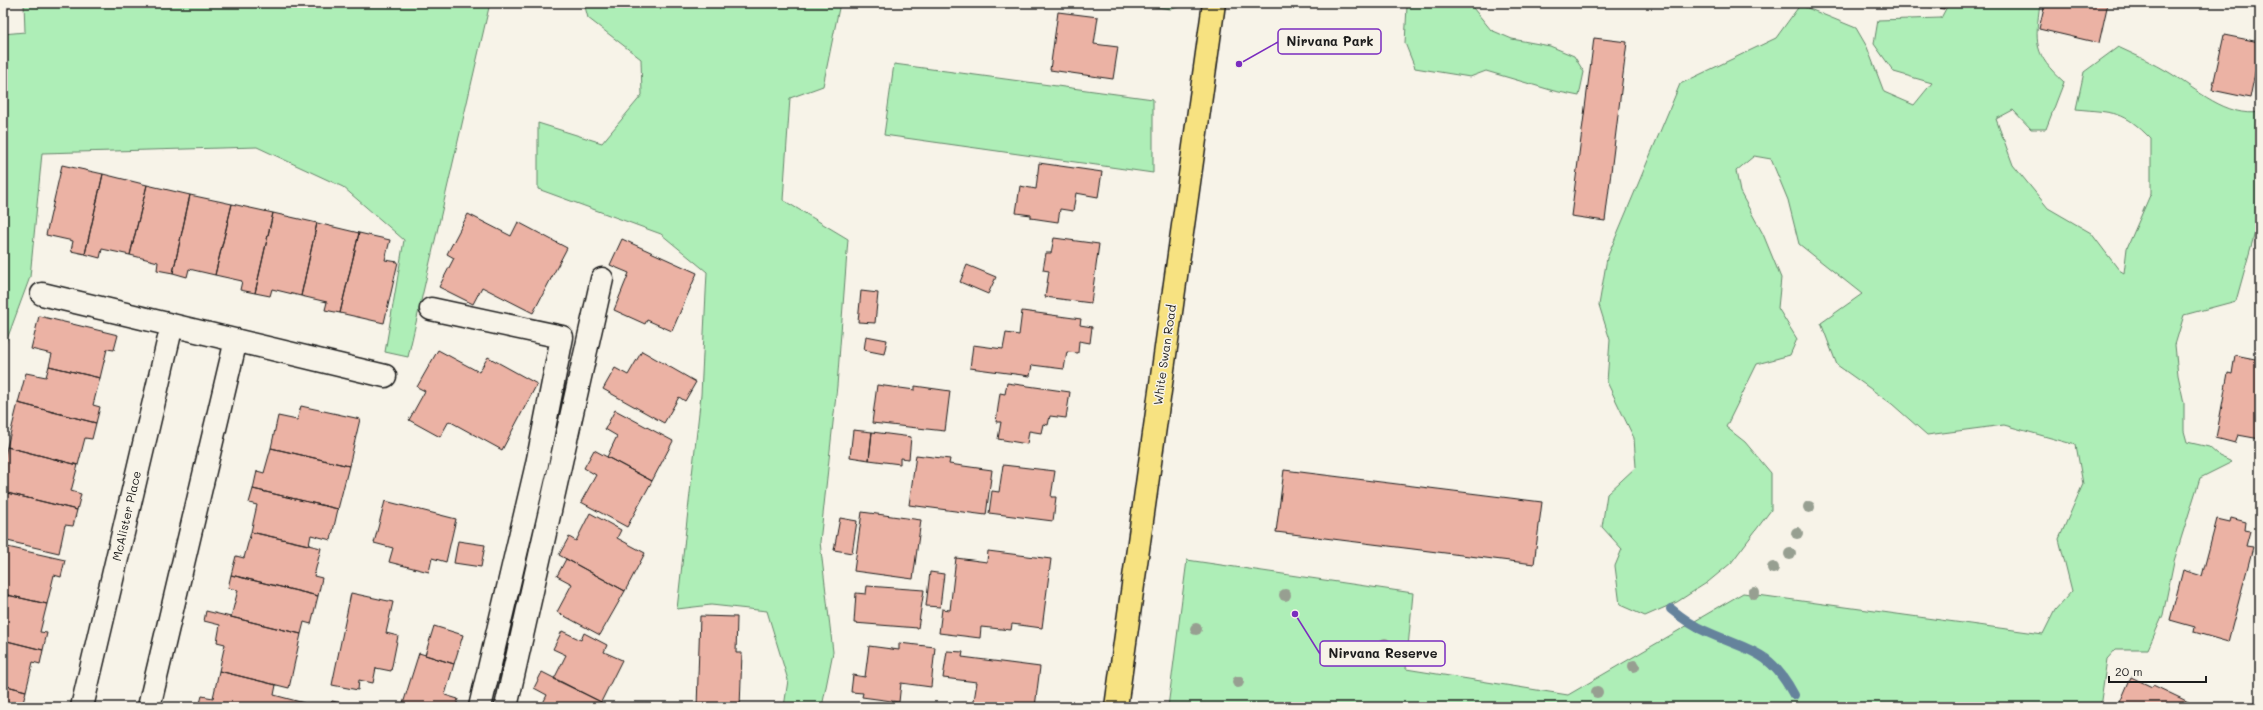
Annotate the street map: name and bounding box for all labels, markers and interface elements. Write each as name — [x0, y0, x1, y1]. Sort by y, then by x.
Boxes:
callout: Nirvana Park — [1278, 29, 1381, 54]
text: Nirvana Park — [1287, 32, 1373, 49]
street label: White Swan Road — [1149, 303, 1179, 406]
street label: McAlister Place — [108, 469, 144, 563]
callout: Nirvana Reserve — [1320, 641, 1445, 666]
text: Nirvana Reserve — [1329, 644, 1438, 661]
scale bar — [2109, 658, 2206, 684]
text: 20 m — [2115, 663, 2143, 679]

